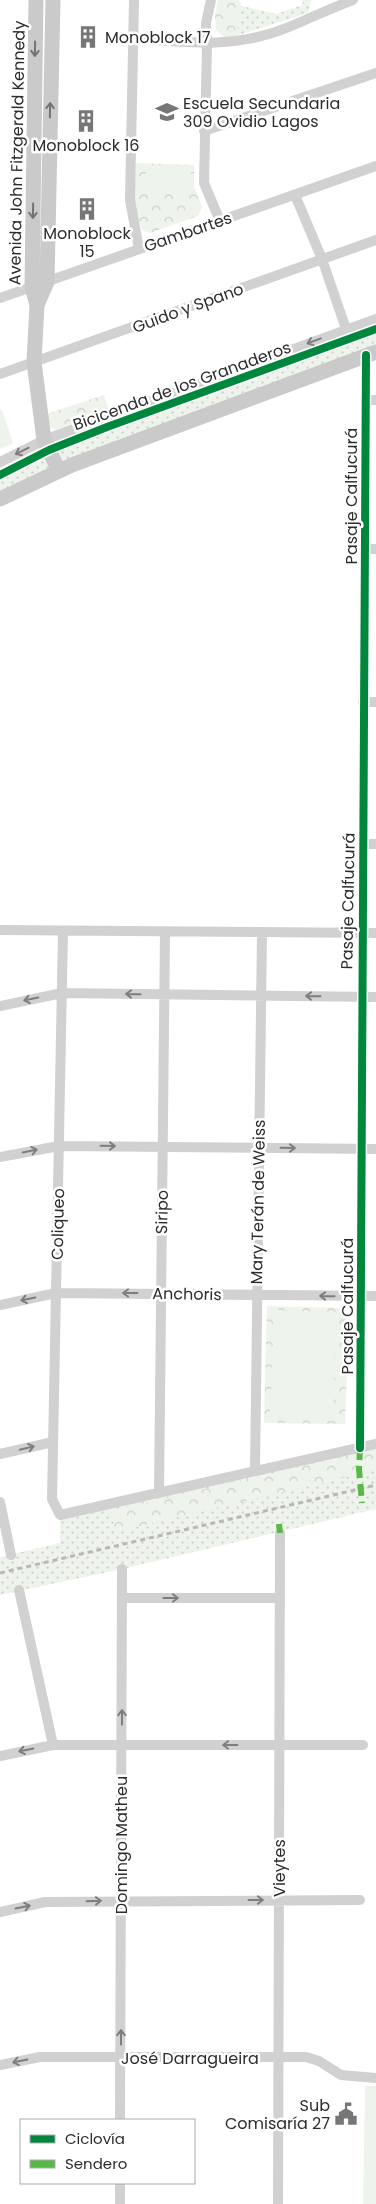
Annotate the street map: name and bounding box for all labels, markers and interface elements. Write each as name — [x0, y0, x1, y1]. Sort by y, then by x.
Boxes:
street label: Avenida John Fitzgerald Kennedy — [3, 21, 31, 285]
building icon: Monoblock 17 — [75, 24, 101, 50]
place label: Monoblock 17 — [105, 26, 211, 49]
one-way arrow — [30, 40, 40, 56]
place label: Escuela Secundaria 309 Ovidio Lagos — [183, 92, 340, 133]
school or university icon: Escuela Secundaria 309 Ovidio Lagos — [154, 99, 180, 125]
one-way arrow — [46, 103, 55, 119]
building icon: Monoblock 16 — [73, 108, 99, 134]
place label: Monoblock 16 — [33, 134, 140, 157]
building icon: Monoblock 15 — [74, 196, 100, 222]
one-way arrow — [28, 202, 38, 219]
street label: Gambartes — [141, 206, 235, 258]
place label: Monoblock 15 — [43, 222, 131, 263]
street label: Guido y Spano — [129, 277, 247, 339]
street label: Bicicenda de los Granaderos — [70, 336, 294, 436]
one-way arrow — [306, 337, 322, 346]
street label: Pasaje Calfucurá — [340, 428, 363, 564]
one-way arrow — [15, 447, 30, 456]
street label: Pasaje Calfucurá — [335, 832, 361, 970]
one-way arrow — [125, 989, 141, 999]
one-way arrow — [305, 992, 321, 1001]
one-way arrow — [24, 995, 40, 1005]
street label: Mary Terán de Weiss — [245, 1119, 271, 1285]
one-way arrow — [100, 1141, 116, 1151]
one-way arrow — [280, 1143, 296, 1153]
one-way arrow — [21, 1146, 37, 1156]
street label: Coliqueo — [46, 1188, 70, 1260]
street label: Siripo — [150, 1190, 174, 1234]
street label: Pasaje Calfucurá — [336, 1238, 359, 1374]
street label: Anchoris — [152, 1282, 222, 1306]
one-way arrow — [122, 1288, 138, 1298]
one-way arrow — [320, 1291, 336, 1301]
one-way arrow — [21, 1295, 37, 1304]
one-way arrow — [18, 1443, 34, 1452]
one-way arrow — [162, 1593, 179, 1603]
one-way arrow — [117, 1709, 127, 1725]
one-way arrow — [223, 1740, 239, 1750]
one-way arrow — [19, 1746, 35, 1756]
street label: Domingo Matheu — [110, 1776, 133, 1914]
street label: Vieytes — [268, 1839, 291, 1897]
one-way arrow — [248, 1895, 264, 1905]
one-way arrow — [85, 1896, 101, 1906]
one-way arrow — [14, 1902, 30, 1911]
one-way arrow — [116, 2029, 126, 2045]
street label: José Darragueira — [121, 2047, 259, 2070]
one-way arrow — [13, 2057, 29, 2066]
place label: Sub Comisaría 27 — [225, 2094, 330, 2135]
public building icon: Sub Comisaría 27 — [333, 2101, 359, 2127]
legend — [20, 2119, 195, 2184]
text: Ciclovía — [65, 2128, 125, 2149]
text: Sendero — [65, 2153, 127, 2174]

